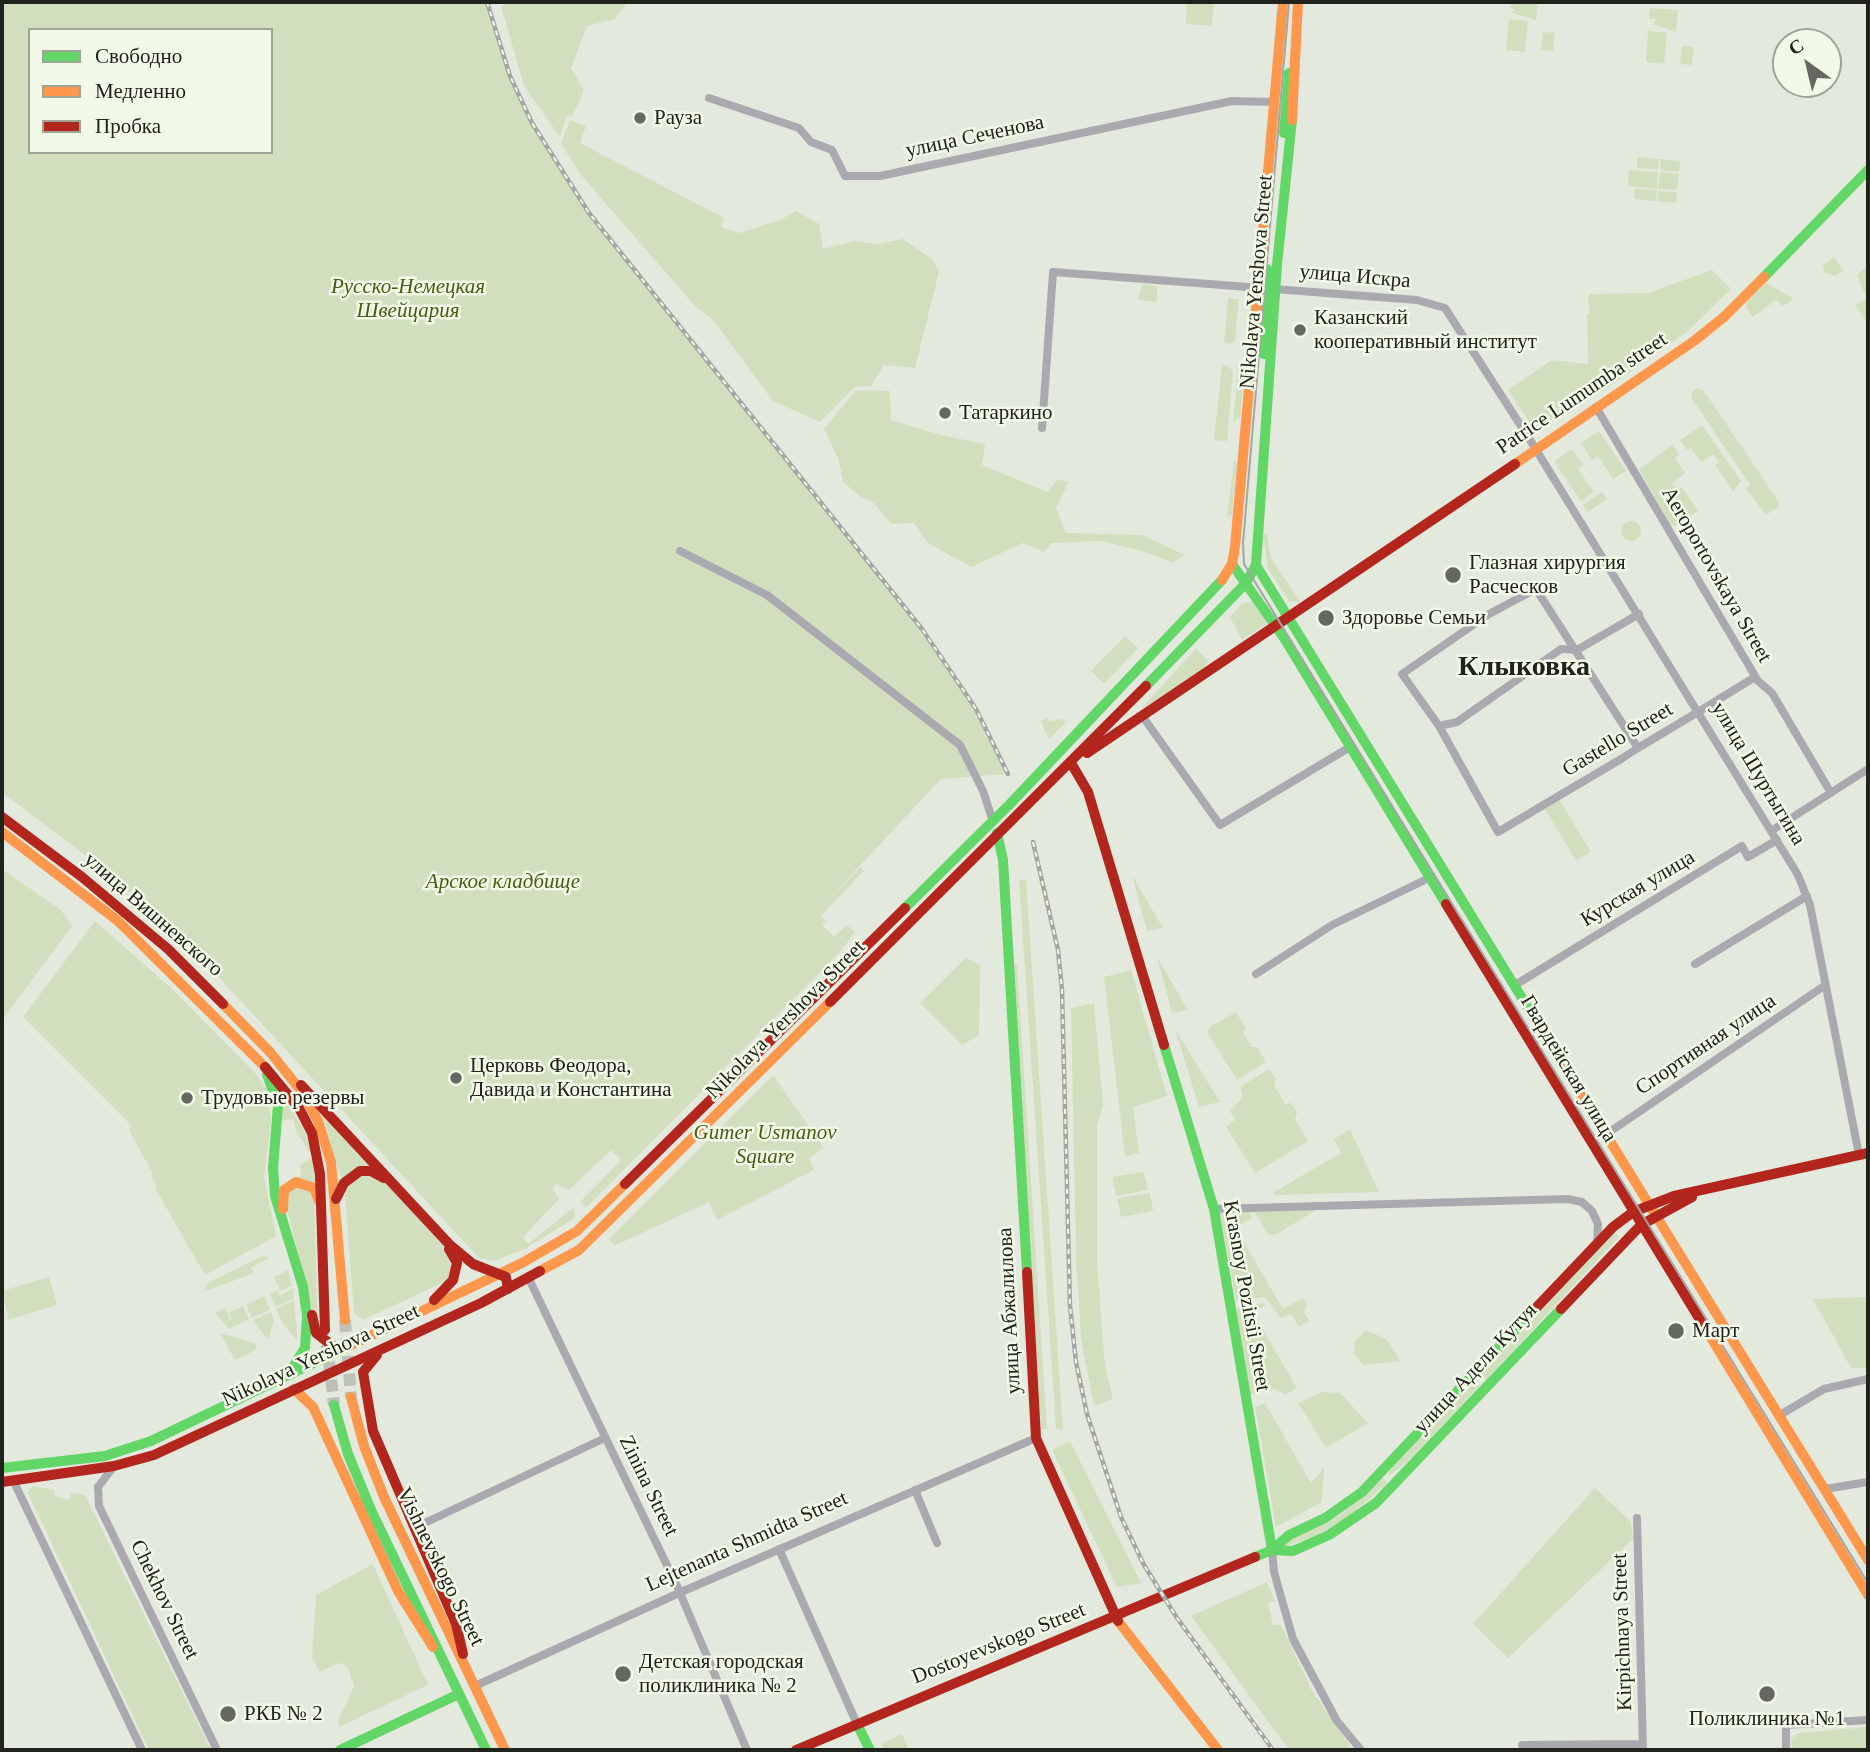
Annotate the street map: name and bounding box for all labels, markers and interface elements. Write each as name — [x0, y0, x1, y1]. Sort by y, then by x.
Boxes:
legend — [28, 28, 273, 154]
north arrow — [1772, 28, 1842, 98]
text: С — [1785, 34, 1808, 59]
text: Свободно — [95, 44, 182, 68]
text: Медленно — [95, 79, 186, 103]
place label: Рауза — [654, 105, 702, 131]
marker: Рауза — [632, 110, 648, 126]
street label: улица Сеченова — [904, 110, 1046, 164]
text: Пробка — [95, 114, 161, 138]
street label: Nikolaya Yershova Street — [1235, 174, 1279, 390]
street label: улица Искра — [1298, 260, 1412, 294]
park label: Русско-Немецкая Швейцария — [331, 274, 485, 324]
place label: Казанский кооперативный институт — [1314, 305, 1537, 355]
marker: Казанский кооперативный институт — [1292, 322, 1308, 338]
street label: Patrice Lumumba street — [1492, 327, 1672, 461]
place label: Татаркино — [959, 400, 1053, 426]
marker: Татаркино — [937, 405, 953, 421]
street label: Aeroportovskaya Street — [1655, 483, 1777, 667]
place label: Глазная хирургия Расческов — [1469, 550, 1626, 600]
marker: Глазная хирургия Расческов — [1443, 565, 1463, 585]
place label: Здоровье Семьи — [1342, 605, 1486, 631]
marker: Здоровье Семьи — [1316, 608, 1336, 628]
district label: Клыковка — [1458, 651, 1590, 685]
street label: Gastello Street — [1558, 697, 1678, 783]
street label: улица Шуртыгина — [1705, 698, 1811, 850]
street label: Курская улица — [1576, 845, 1700, 933]
street label: улица Вишневского — [78, 848, 228, 982]
park label: Арское кладбище — [426, 869, 580, 895]
street label: Nikolaya Yershova Street — [701, 935, 871, 1105]
street label: Спортивная улица — [1631, 989, 1781, 1101]
street label: Гвардейская улица — [1514, 991, 1622, 1147]
place label: Церковь Феодора, Давида и Константина — [470, 1053, 672, 1103]
marker: Церковь Феодора, Давида и Константина — [448, 1070, 464, 1086]
place label: Трудовые резервы — [201, 1085, 364, 1111]
marker: Трудовые резервы — [179, 1090, 195, 1106]
park label: Gumer Usmanov Square — [694, 1120, 836, 1170]
street label: Krasnoy Pozitsii Street — [1217, 1198, 1275, 1394]
street label: улица Абжалилова — [993, 1227, 1027, 1395]
street label: Nikolaya Yershova Street — [218, 1299, 424, 1413]
street label: улица Аделя Кутуя — [1409, 1299, 1543, 1439]
place label: Март — [1692, 1318, 1739, 1344]
marker: Март — [1666, 1321, 1686, 1341]
street label: Zinina Street — [613, 1431, 683, 1541]
street label: Vishnevskogo Street — [391, 1484, 489, 1650]
street label: Lejtenanta Shmidta Street — [642, 1486, 852, 1598]
street label: Chekhov Street — [124, 1536, 204, 1664]
street label: Kirpichnaya Street — [1608, 1553, 1638, 1711]
street label: Dostoyevskogo Street — [909, 1598, 1089, 1690]
place label: Детская городская поликлиника № 2 — [639, 1649, 804, 1699]
marker: Детская городская поликлиника № 2 — [613, 1664, 633, 1684]
marker: Поликлиника №1 — [1757, 1684, 1777, 1704]
place label: РКБ № 2 — [244, 1701, 323, 1727]
marker: РКБ № 2 — [218, 1704, 238, 1724]
place label: Поликлиника №1 — [1689, 1706, 1845, 1732]

